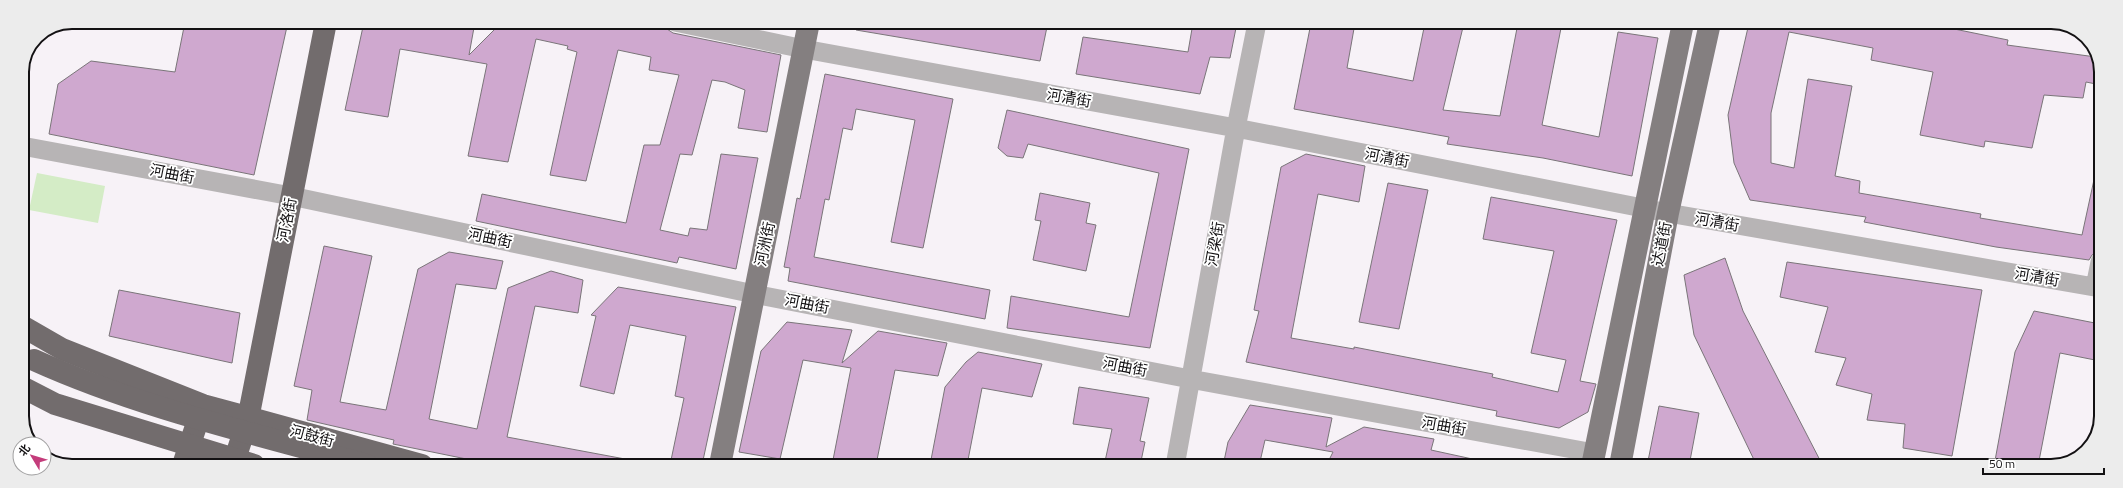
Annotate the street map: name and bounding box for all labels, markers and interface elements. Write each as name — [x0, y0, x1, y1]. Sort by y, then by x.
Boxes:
street label: 河清街 — [1045, 82, 1093, 113]
street label: 河清街 — [1363, 142, 1411, 173]
street label: 河曲街 — [148, 158, 196, 189]
street label: 河洛街 — [271, 196, 302, 244]
street label: 河清街 — [1693, 206, 1741, 237]
street label: 河洲街 — [749, 219, 780, 268]
street label: 河梁街 — [1199, 220, 1230, 268]
street label: 达道街 — [1646, 220, 1677, 268]
street label: 河曲街 — [466, 222, 515, 253]
street label: 河清街 — [2013, 261, 2061, 292]
street label: 河曲街 — [783, 288, 831, 319]
street label: 河曲街 — [1101, 351, 1149, 382]
street label: 河曲街 — [1420, 410, 1468, 441]
street label: 河鼓街 — [287, 419, 337, 452]
north arrow — [12, 436, 52, 476]
text: 北 — [14, 441, 34, 459]
scale bar — [1983, 450, 2104, 476]
text: 50 m — [1989, 454, 2015, 473]

